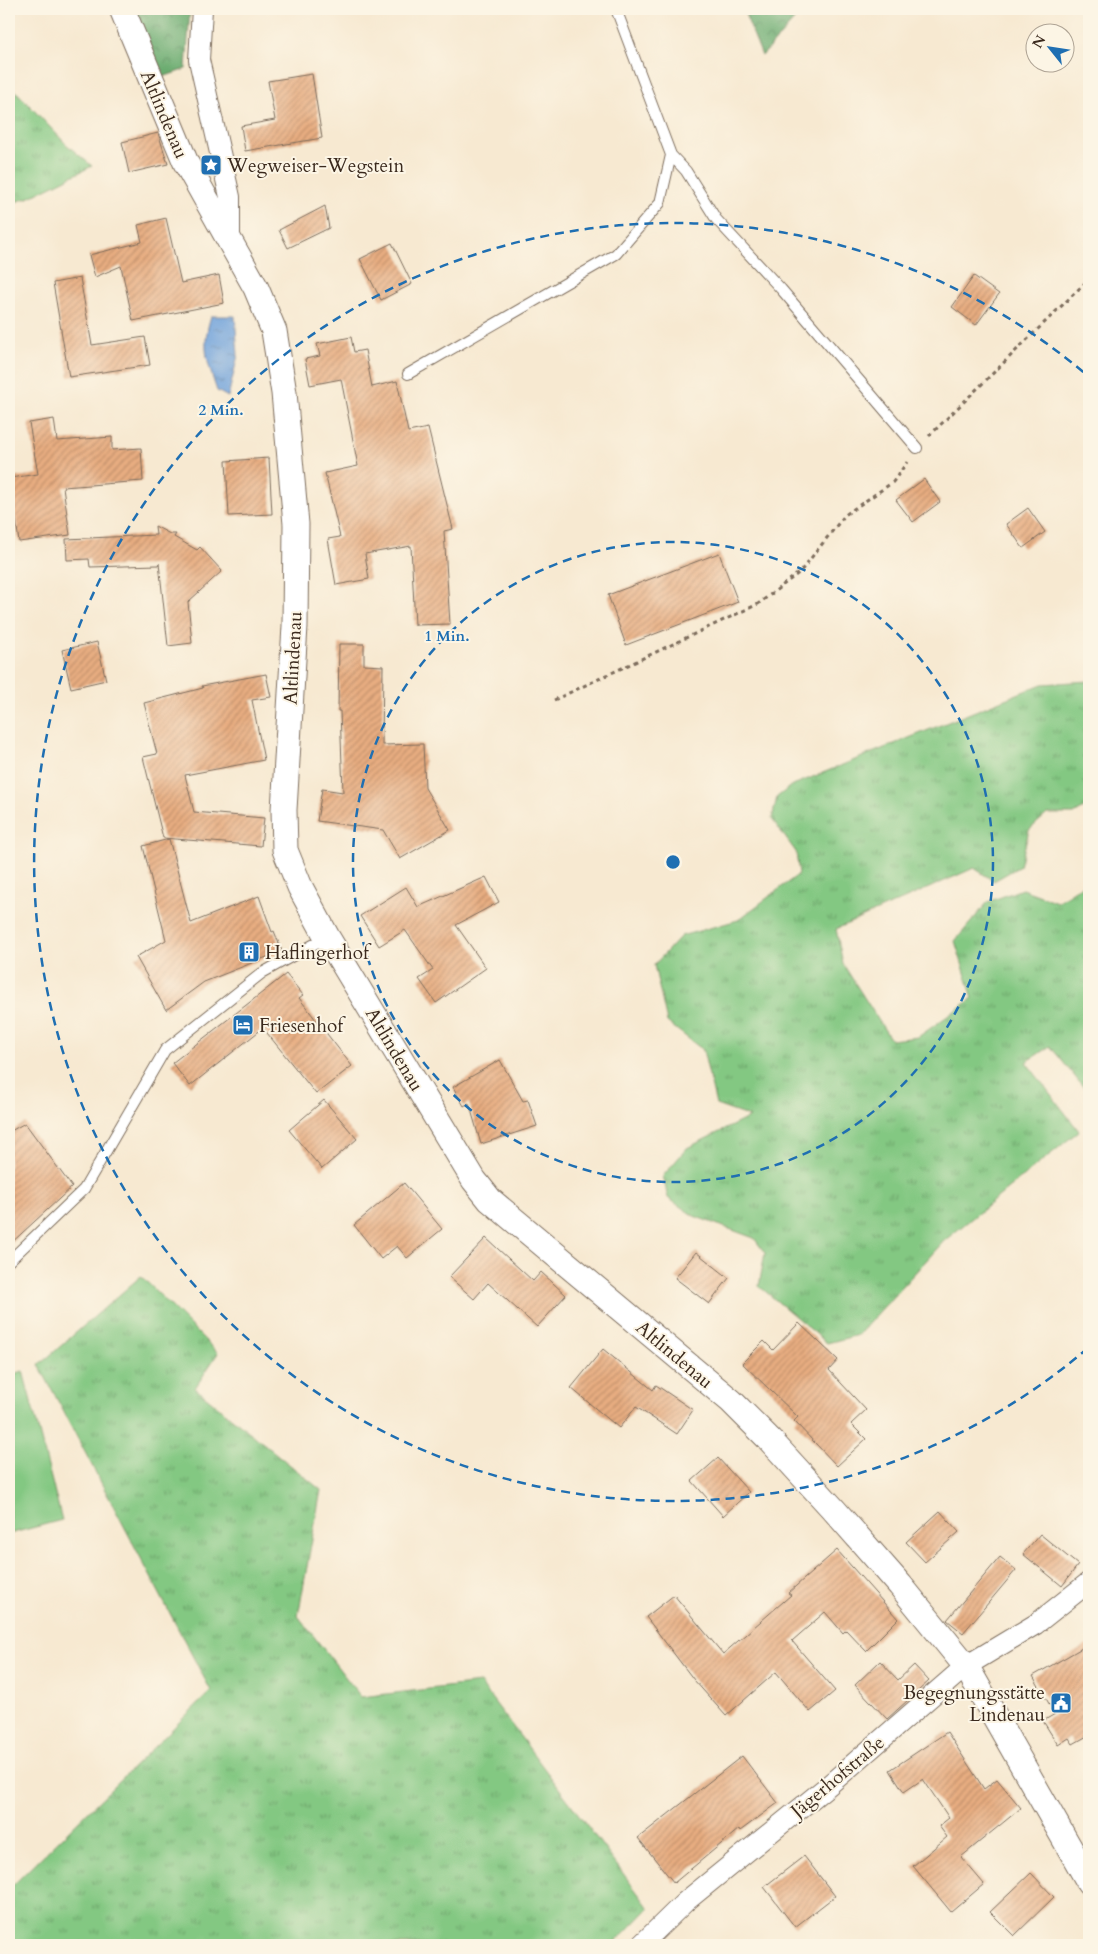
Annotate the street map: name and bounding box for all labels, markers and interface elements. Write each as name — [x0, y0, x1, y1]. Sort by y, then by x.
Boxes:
north arrow — [1026, 22, 1076, 72]
text: N — [1028, 32, 1050, 52]
street label: Altlindenau — [134, 66, 194, 163]
place icon: Wegweiser-Wegstein — [199, 153, 223, 177]
place label: Wegweiser-Wegstein — [226, 153, 404, 179]
text: 2 Min. — [198, 400, 244, 420]
street label: Altlindenau — [278, 611, 308, 705]
text: 1 Min. — [424, 626, 470, 646]
centre of rings — [664, 853, 682, 871]
building icon: Haflingerhof — [237, 940, 261, 964]
place label: Haflingerhof — [265, 940, 372, 966]
street label: Altlindenau — [359, 1003, 429, 1096]
hotel icon: Friesenhof — [231, 1013, 255, 1037]
place label: Friesenhof — [259, 1013, 346, 1039]
street label: Altlindenau — [630, 1315, 719, 1395]
place label: Begegnungsstätte Lindenau — [903, 1680, 1045, 1728]
public building icon: Begegnungsstätte Lindenau — [1049, 1691, 1073, 1715]
street label: Jägerhofstraße — [783, 1730, 890, 1826]

